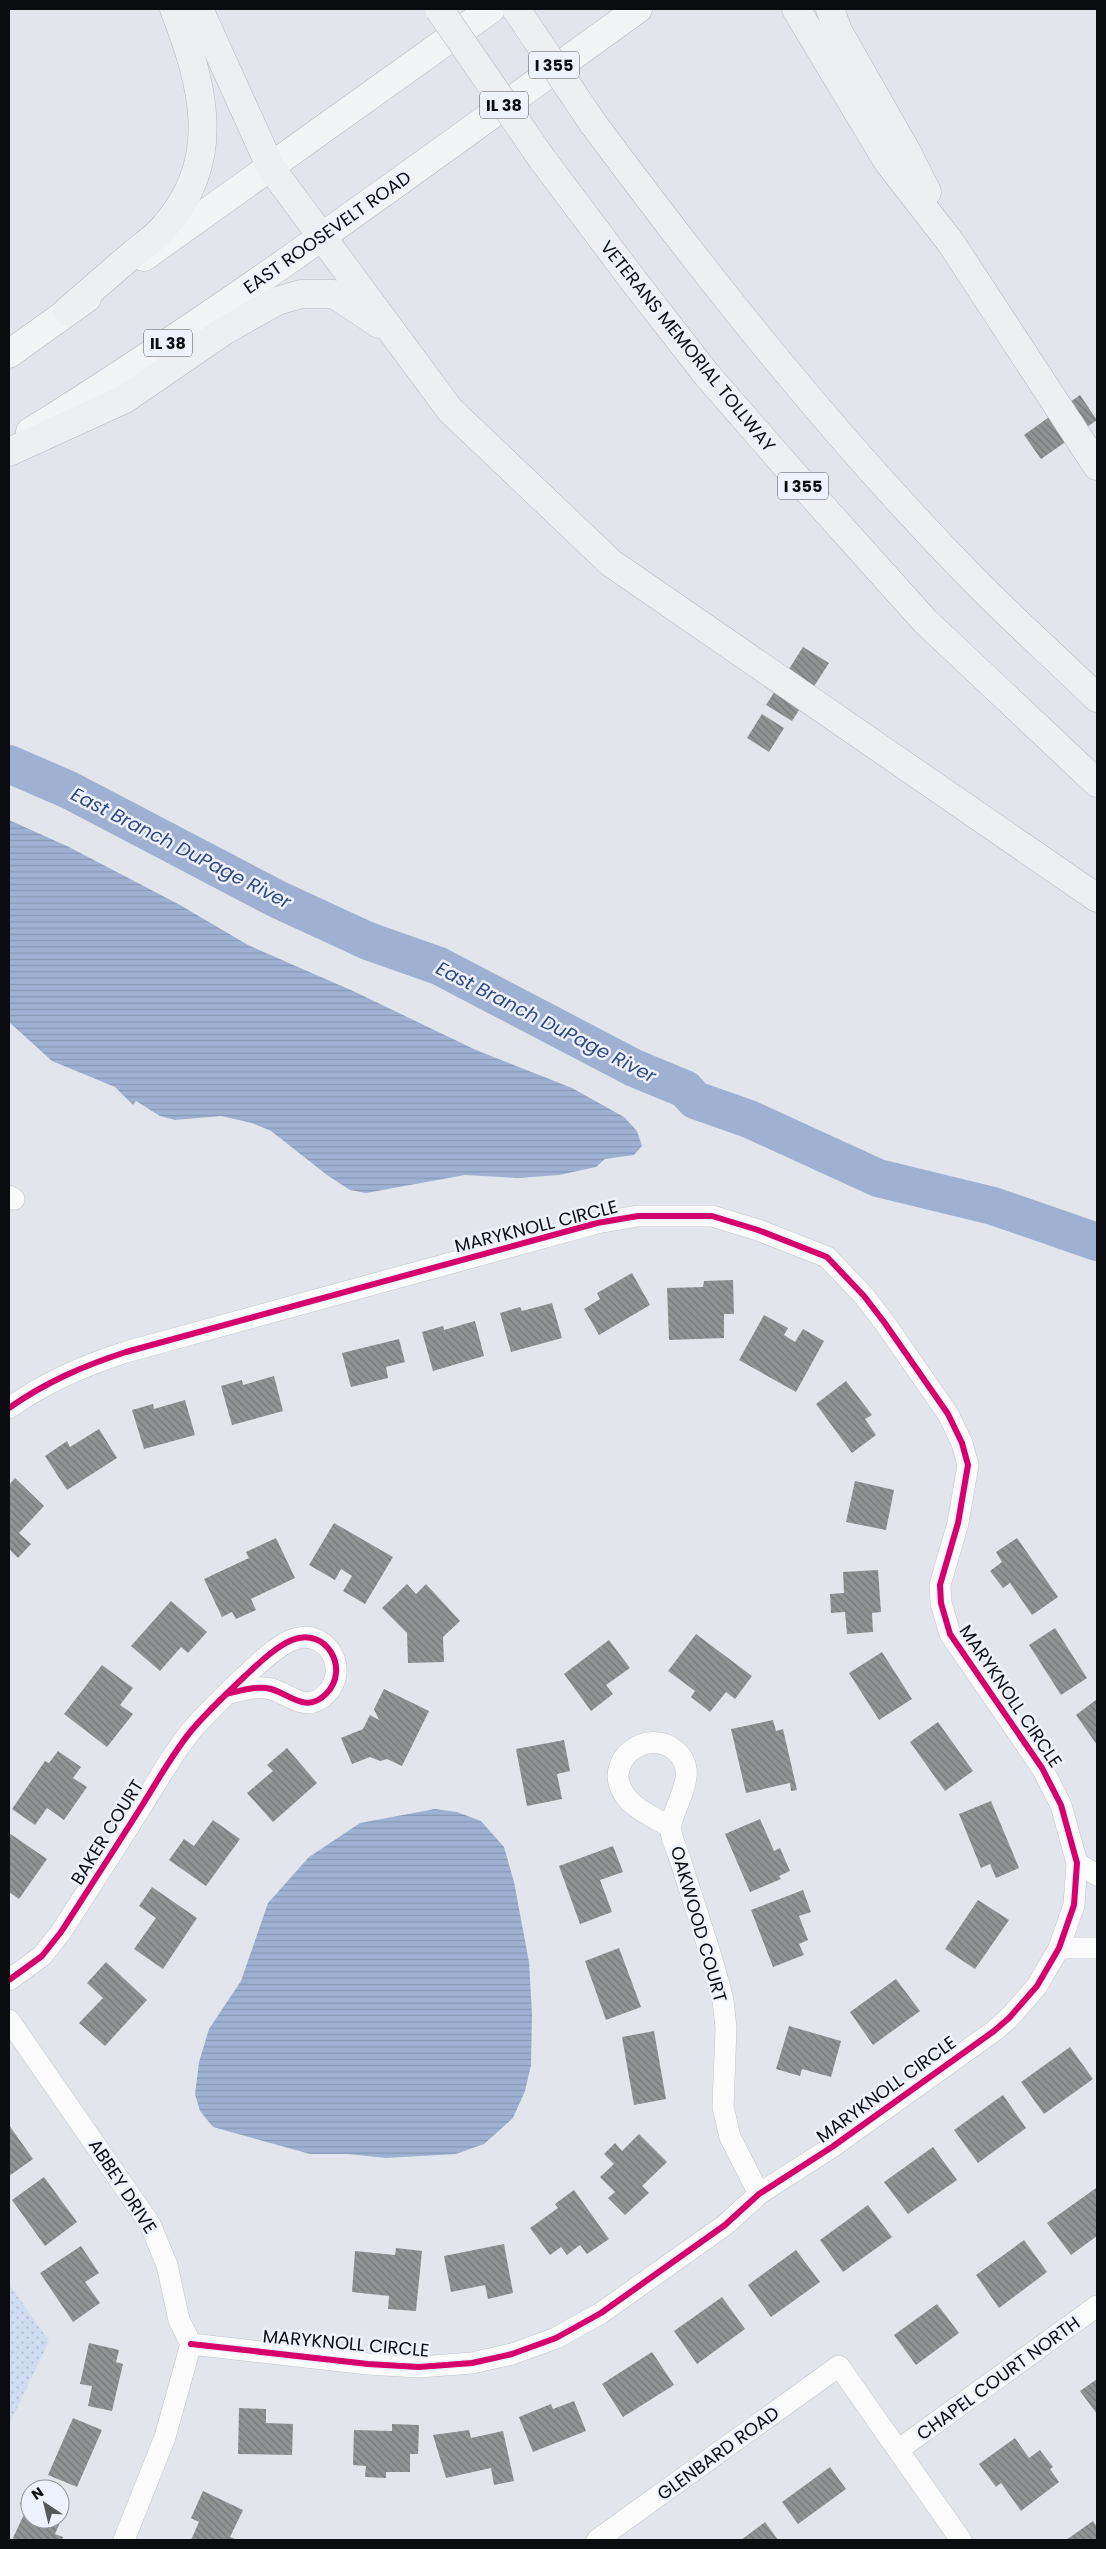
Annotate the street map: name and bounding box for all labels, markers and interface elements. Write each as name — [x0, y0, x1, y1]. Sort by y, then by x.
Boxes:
road number: I 355 — [529, 52, 579, 78]
road number: IL 38 — [480, 92, 528, 118]
street label: EAST ROOSEVELT ROAD — [238, 165, 416, 299]
street label: VETERANS MEMORIAL TOLLWAY — [595, 235, 782, 457]
road number: IL 38 — [144, 329, 192, 356]
road number: I 355 — [778, 472, 828, 500]
water label: East Branch DuPage River — [66, 781, 296, 916]
water label: East Branch DuPage River — [431, 955, 661, 1090]
street label: MARYKNOLL CIRCLE — [452, 1194, 620, 1258]
street label: MARYKNOLL CIRCLE — [954, 1620, 1068, 1772]
street label: BAKER COURT — [65, 1774, 149, 1889]
street label: OAKWOOD COURT — [665, 1843, 733, 2005]
street label: MARYKNOLL CIRCLE — [811, 2030, 961, 2148]
street label: ABBEY DRIVE — [83, 2134, 163, 2238]
street label: CHAPEL COURT NORTH — [911, 2310, 1085, 2446]
street label: MARYKNOLL CIRCLE — [262, 2323, 430, 2363]
street label: GLENBARD ROAD — [652, 2400, 784, 2506]
north arrow — [20, 2479, 70, 2529]
text: N — [27, 2482, 48, 2505]

